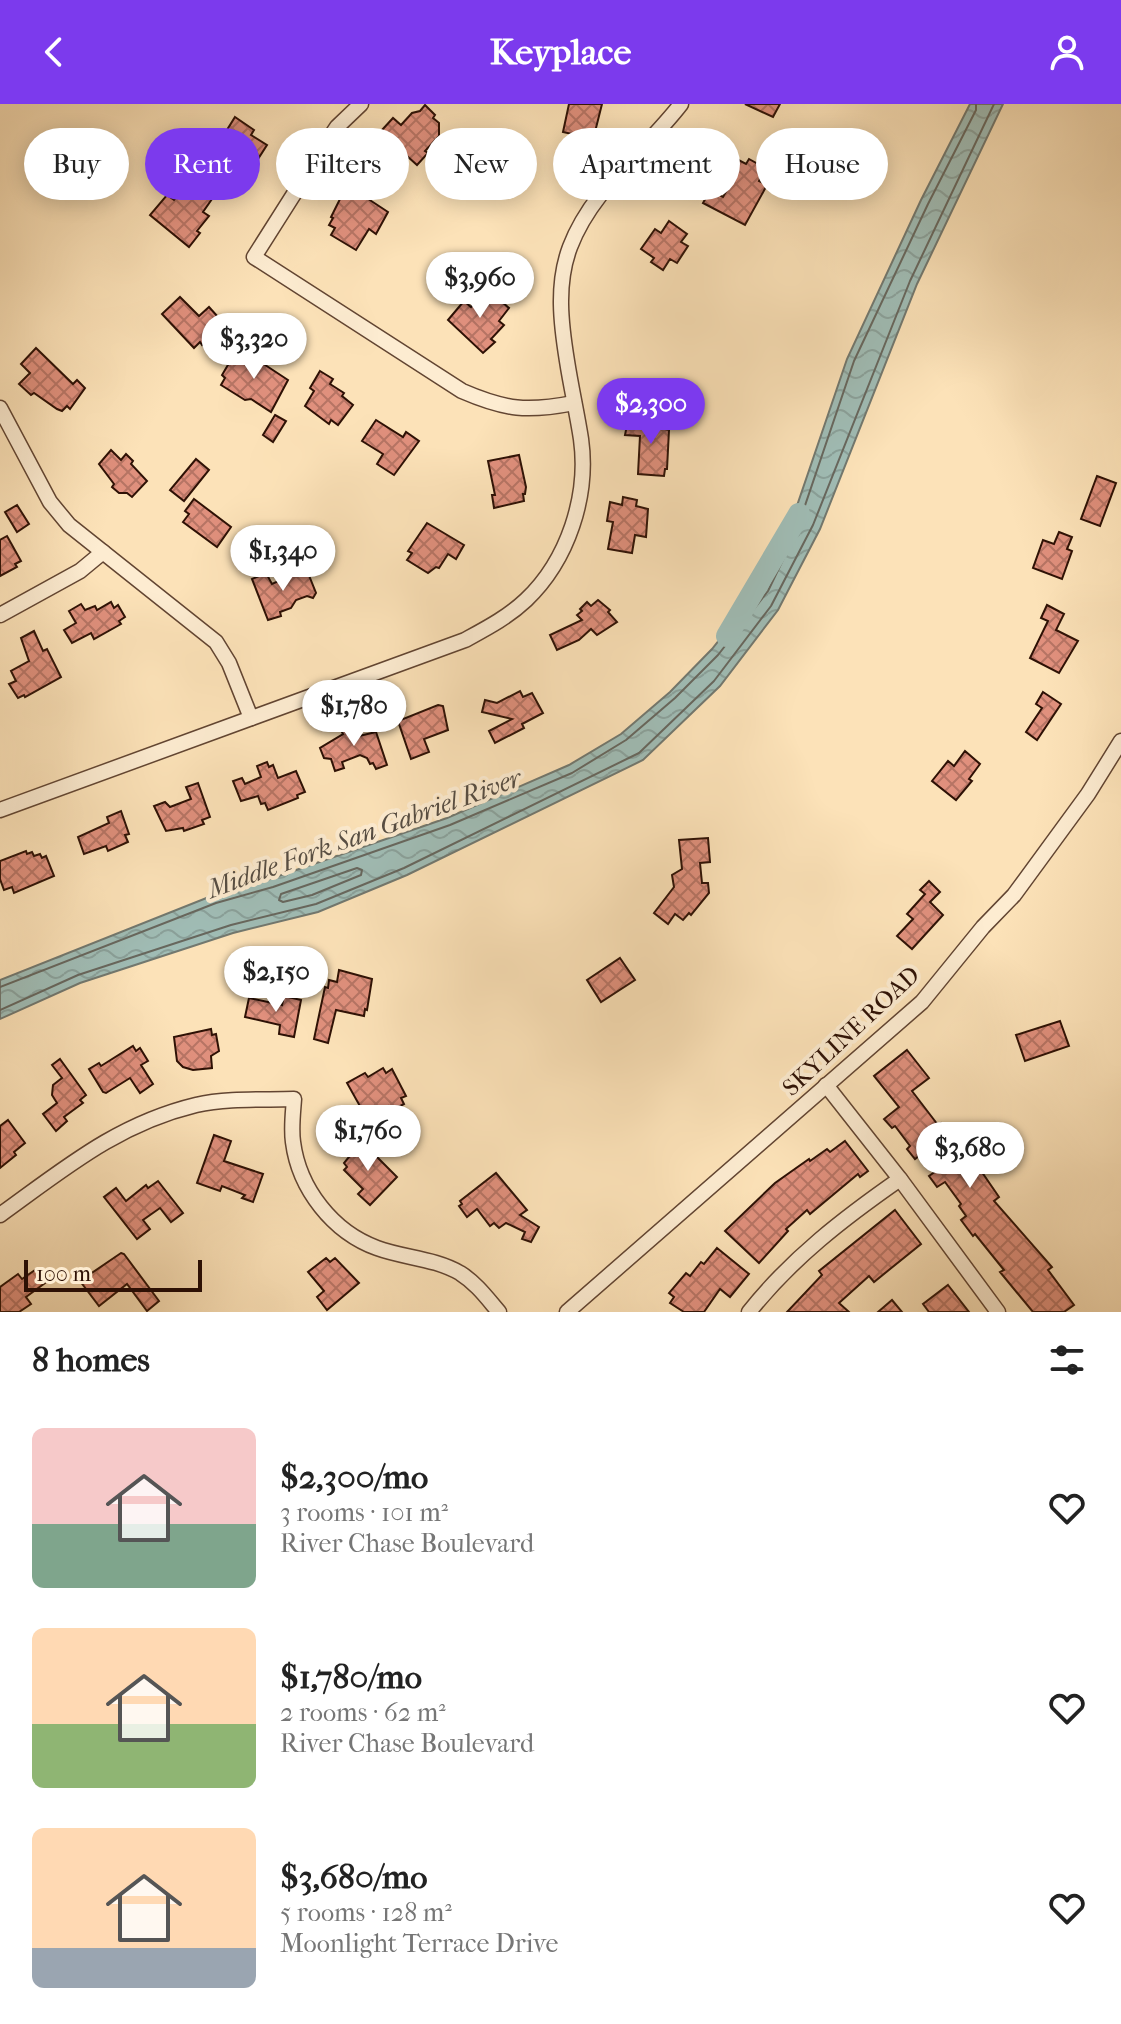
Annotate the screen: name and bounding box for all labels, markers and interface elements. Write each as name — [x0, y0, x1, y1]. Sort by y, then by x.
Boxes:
icon: back — [32, 30, 76, 74]
icon: person — [1045, 30, 1089, 74]
text: Keyplace — [490, 31, 631, 73]
chip: Buy — [24, 128, 129, 200]
chip: Rent — [145, 128, 260, 200]
chip: Filters — [276, 128, 409, 200]
chip: New — [425, 128, 537, 200]
chip: Apartment — [553, 128, 740, 200]
chip: House — [756, 128, 888, 200]
pin: $3,960 — [415, 252, 545, 320]
text: $3,960 — [444, 262, 516, 293]
pin: $3,320 — [189, 313, 319, 381]
text: $3,320 — [220, 323, 288, 354]
pin: $2,300 — [586, 378, 716, 446]
text: $2,300 — [615, 388, 687, 419]
pin: $1,340 — [218, 525, 348, 593]
text: $1,340 — [248, 535, 318, 566]
pin: $1,780 — [289, 680, 419, 748]
text: $1,780 — [320, 690, 388, 721]
water label: Middle Fork San Gabriel River — [201, 761, 528, 905]
pin: $2,150 — [211, 946, 341, 1014]
text: $2,150 — [242, 956, 310, 987]
street label: SKYLINE ROAD — [777, 960, 925, 1102]
pin: $1,760 — [303, 1105, 433, 1173]
text: $1,760 — [334, 1115, 402, 1146]
pin: $3,680 — [905, 1122, 1035, 1190]
text: $3,680 — [934, 1132, 1006, 1163]
scale bar — [24, 1256, 202, 1292]
text: 100 m — [36, 1261, 91, 1287]
icon: filters — [1045, 1338, 1089, 1382]
text: 8 homes — [32, 1340, 150, 1380]
text: $2,300/mo — [280, 1457, 428, 1497]
icon: home — [96, 1460, 192, 1556]
icon: heart — [1045, 1486, 1089, 1530]
text: 3 rooms · 101 m² — [280, 1497, 448, 1528]
text: River Chase Boulevard — [280, 1528, 534, 1559]
text: $1,780/mo — [280, 1657, 422, 1697]
icon: home — [96, 1660, 192, 1756]
icon: heart — [1045, 1686, 1089, 1730]
text: 2 rooms · 62 m² — [280, 1697, 446, 1728]
text: River Chase Boulevard — [280, 1728, 534, 1759]
text: $3,680/mo — [280, 1857, 427, 1897]
icon: home — [96, 1860, 192, 1956]
icon: heart — [1045, 1886, 1089, 1930]
text: 5 rooms · 128 m² — [280, 1897, 452, 1928]
text: Moonlight Terrace Drive — [280, 1928, 558, 1959]

